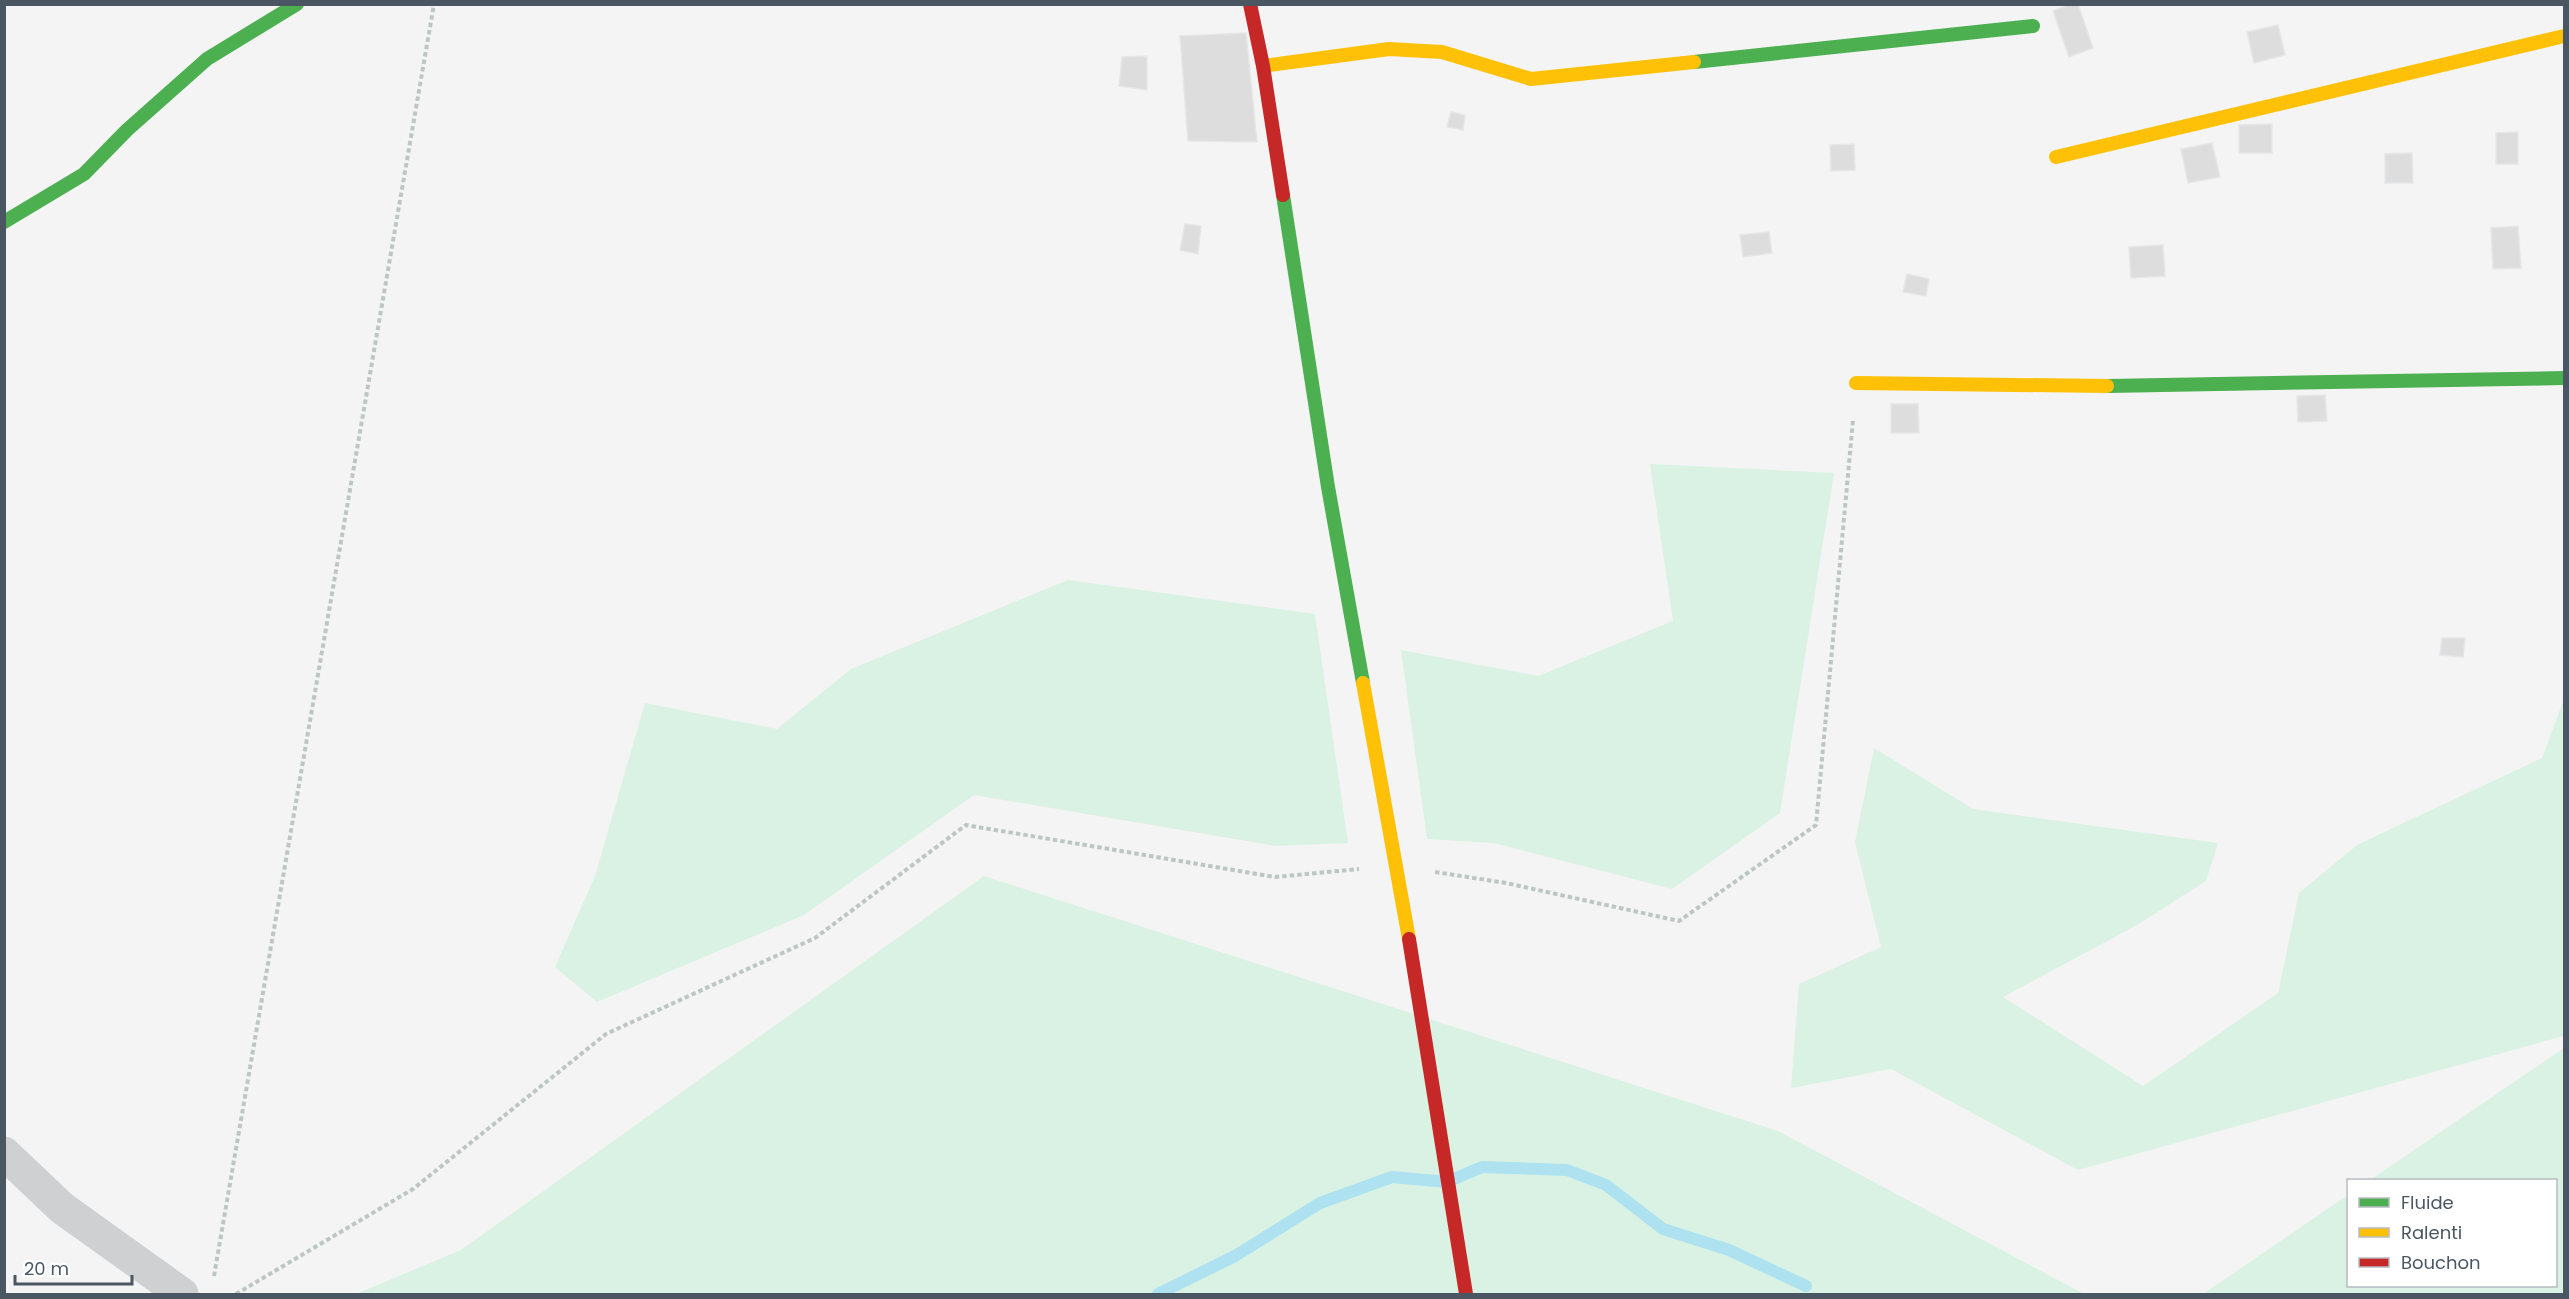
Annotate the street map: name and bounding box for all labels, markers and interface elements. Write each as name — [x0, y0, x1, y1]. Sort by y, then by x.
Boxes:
legend — [2347, 1179, 2557, 1287]
text: Fluide — [2401, 1190, 2454, 1215]
text: Ralenti — [2401, 1220, 2462, 1245]
scale bar — [15, 1248, 132, 1286]
text: Bouchon — [2401, 1250, 2481, 1275]
text: 20 m — [24, 1256, 69, 1281]

